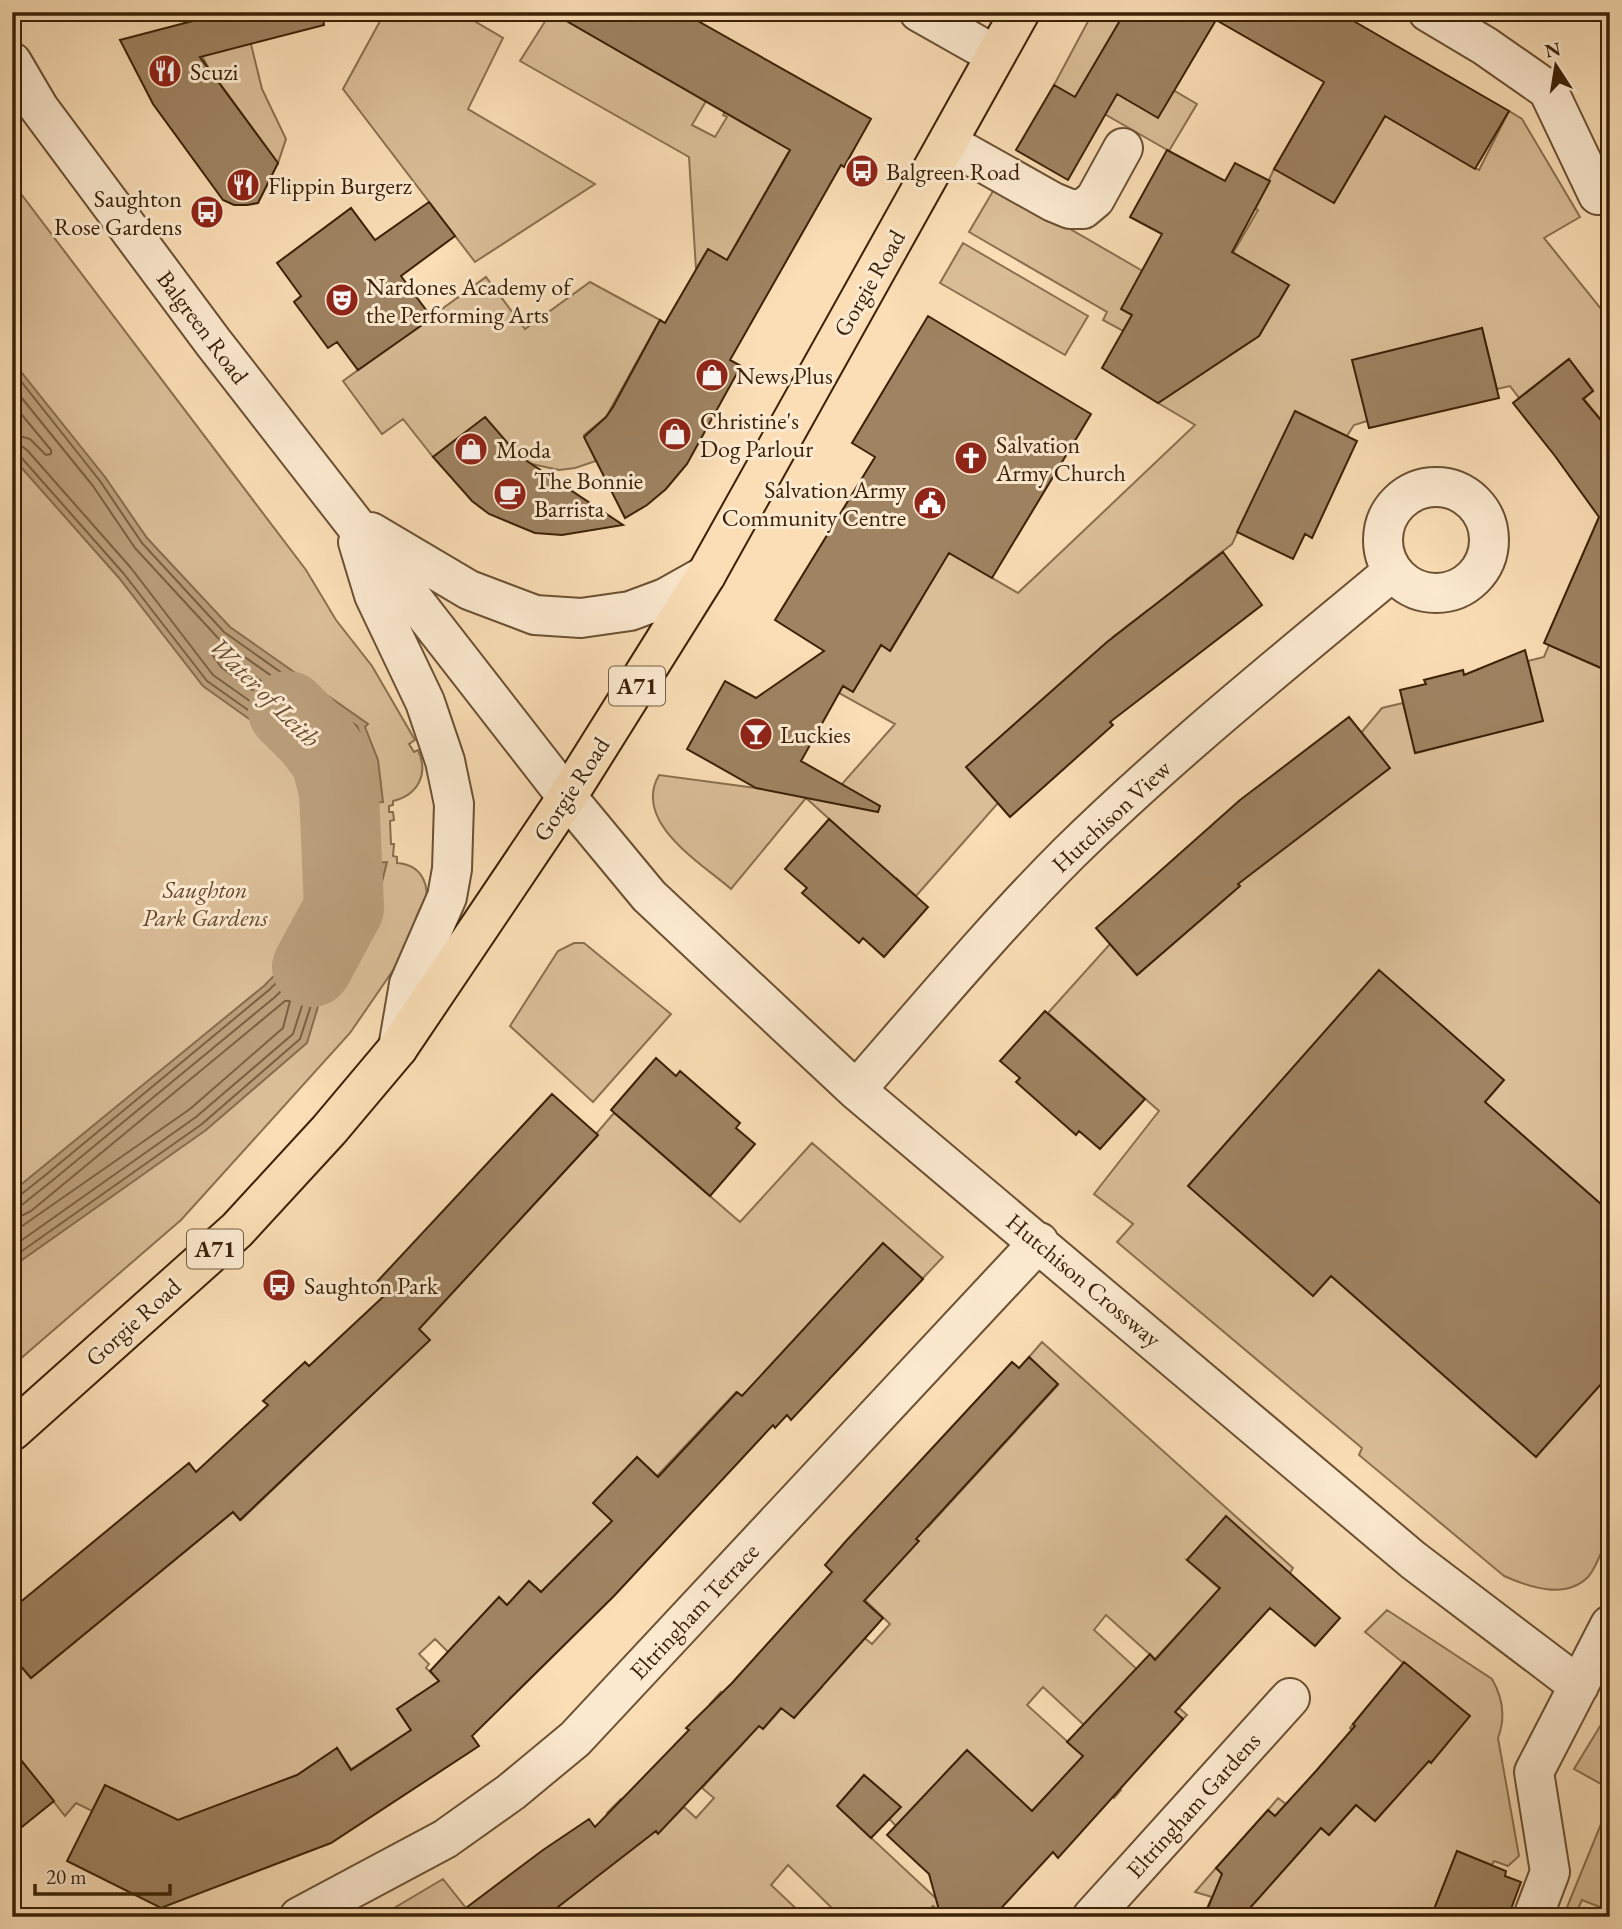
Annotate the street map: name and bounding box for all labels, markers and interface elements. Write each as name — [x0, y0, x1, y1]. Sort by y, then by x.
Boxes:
north arrow — [1520, 32, 1590, 102]
text: N — [1542, 36, 1563, 64]
restaurant icon: Scuzi — [146, 52, 184, 90]
place label: Scuzi — [190, 56, 239, 87]
bus stop icon: Balgreen Road — [843, 152, 881, 190]
place label: Balgreen Road — [886, 156, 1021, 187]
restaurant icon: Flippin Burgerz — [224, 166, 262, 204]
place label: Flippin Burgerz — [268, 170, 412, 201]
place label: Saughton Rose Gardens — [54, 183, 182, 242]
bus stop icon: Saughton Rose Gardens — [188, 193, 226, 231]
street label: Gorgie Road — [826, 223, 912, 342]
street label: Balgreen Road — [150, 264, 256, 391]
place label: Nardones Academy of the Performing Arts — [366, 271, 574, 330]
theatre icon: Nardones Academy of the Performing Arts — [323, 281, 361, 319]
shop icon: News Plus — [693, 356, 731, 394]
place label: News Plus — [736, 360, 833, 391]
place label: Christine's Dog Parlour — [700, 405, 813, 464]
shop icon: Christine's Dog Parlour — [656, 415, 694, 453]
place label: Salvation Army Church — [995, 429, 1126, 488]
shop icon: Moda — [452, 430, 490, 468]
place label: Moda — [496, 434, 551, 465]
church icon: Salvation Army Church — [952, 439, 990, 477]
place label: The Bonnie Barrista — [534, 465, 643, 524]
place label: Salvation Army Community Centre — [722, 474, 906, 533]
cafe icon: The Bonnie Barrista — [491, 475, 529, 513]
public building icon: Salvation Army Community Centre — [911, 484, 949, 522]
water label: Water of Leith — [202, 629, 328, 755]
road number: A71 — [609, 666, 665, 706]
bar icon: Luckies — [737, 715, 775, 753]
place label: Luckies — [780, 719, 851, 750]
street label: Gorgie Road — [526, 730, 617, 847]
street label: Hutchison View — [1045, 752, 1178, 879]
park label: Saughton Park Gardens — [142, 874, 268, 933]
street label: Hutchison Crossway — [1000, 1206, 1168, 1354]
road number: A71 — [187, 1230, 243, 1268]
bus stop icon: Saughton Park — [260, 1266, 298, 1304]
street label: Gorgie Road — [79, 1270, 188, 1373]
place label: Saughton Park — [304, 1270, 439, 1301]
street label: Eltringham Terrace — [622, 1536, 766, 1686]
street label: Eltringham Gardens — [1119, 1725, 1267, 1885]
scale bar — [35, 1852, 170, 1896]
text: 20 m — [46, 1863, 87, 1890]

